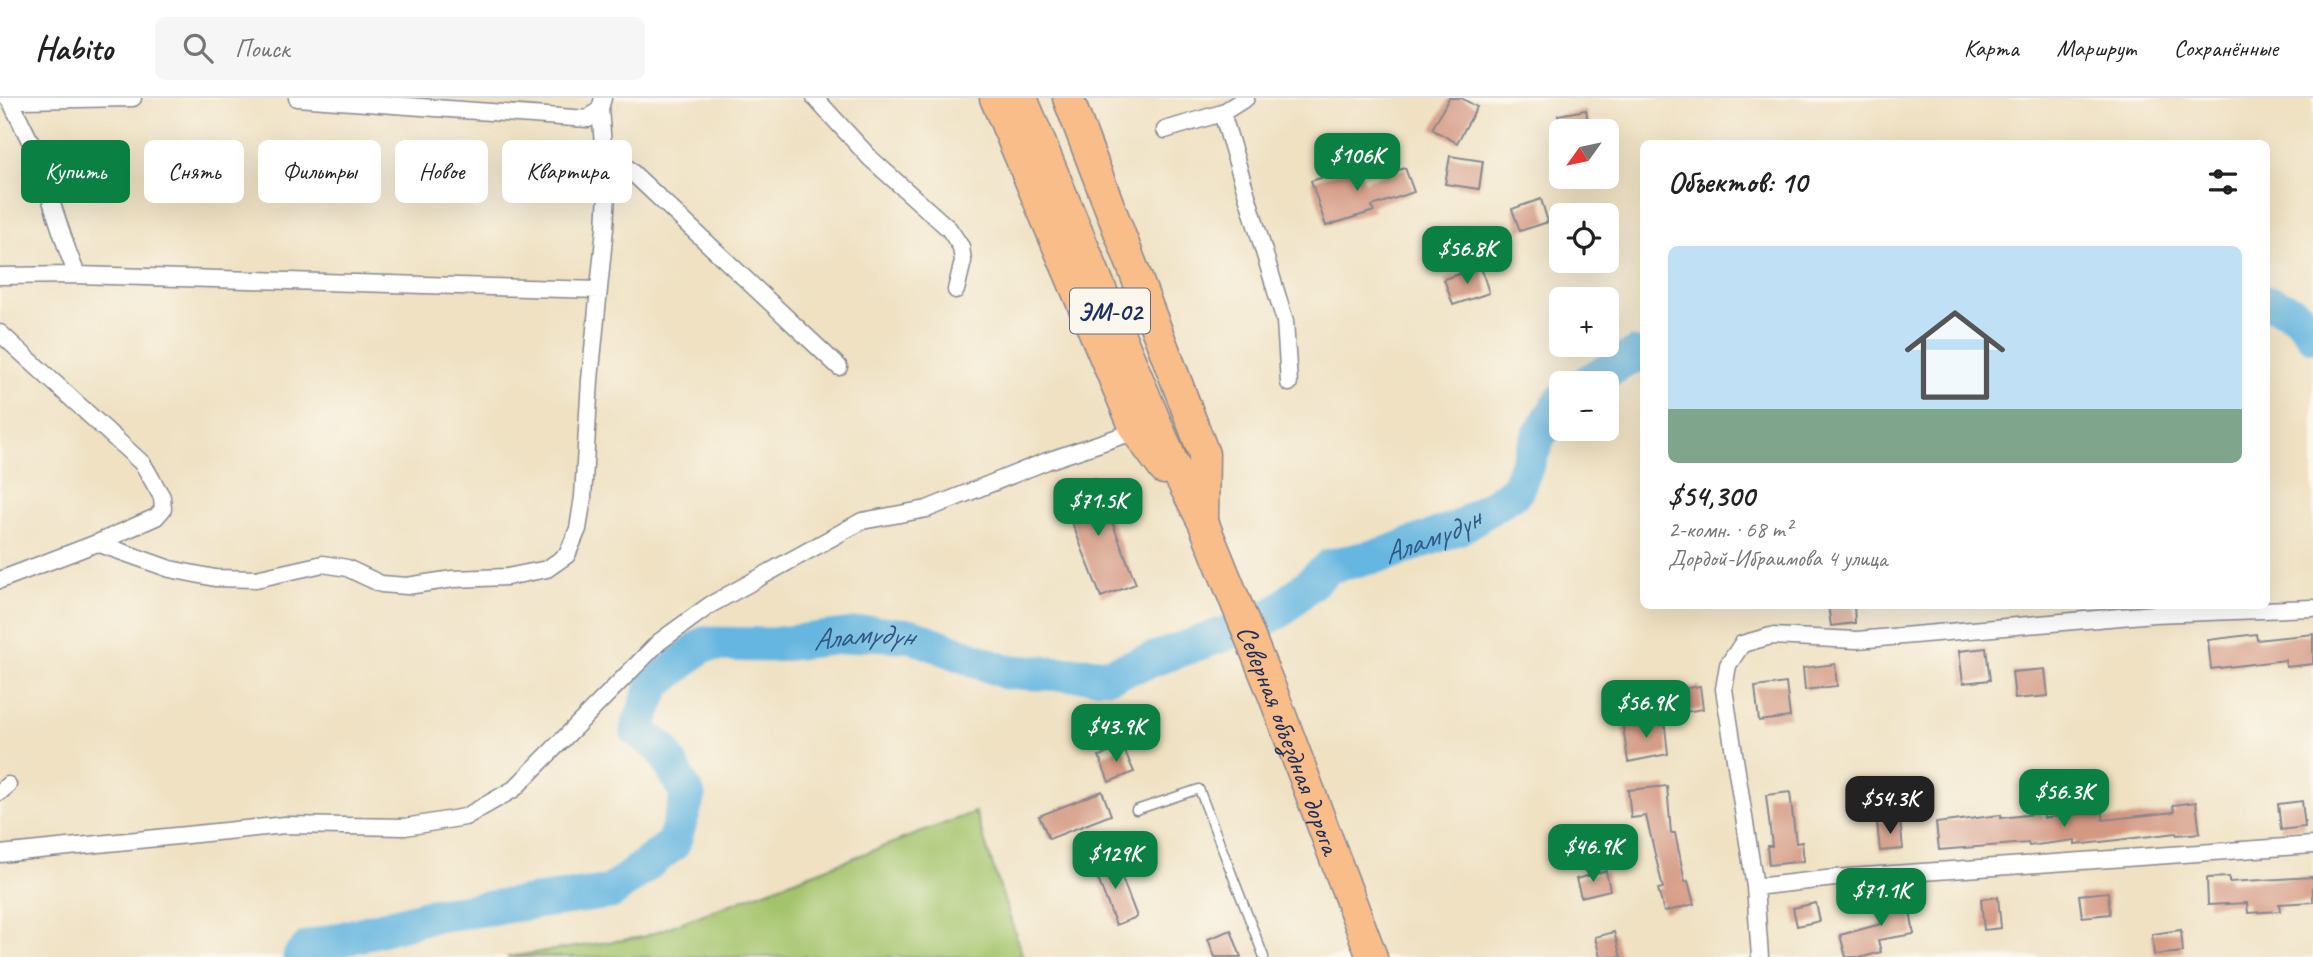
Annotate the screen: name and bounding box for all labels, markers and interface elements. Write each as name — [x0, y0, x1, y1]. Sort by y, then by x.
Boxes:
search box — [155, 17, 645, 80]
text: Habito — [35, 27, 113, 69]
icon: search — [179, 29, 217, 67]
text: Поиск — [235, 32, 290, 65]
text: Карта — [1964, 33, 2019, 63]
text: Маршрут — [2057, 33, 2136, 63]
text: Сохранённые — [2174, 33, 2278, 63]
north arrow — [1549, 119, 1619, 189]
map controls — [1549, 119, 1619, 441]
pin: $106K — [1308, 134, 1406, 193]
chip: Купить — [21, 140, 130, 203]
chip: Снять — [144, 140, 244, 203]
chip: Фильтры — [258, 140, 381, 203]
chip: Новое — [395, 140, 488, 203]
chip: Квартира — [502, 140, 632, 203]
text: $106K — [1330, 141, 1384, 170]
text: Объектов: 10 — [1668, 163, 1807, 201]
icon: filters — [2204, 163, 2242, 201]
button: locate — [1549, 203, 1619, 273]
pin: $56.8K — [1410, 226, 1524, 286]
text: $56.8K — [1438, 234, 1496, 263]
button: + — [1549, 287, 1619, 357]
road number: ЭМ-02 — [1070, 288, 1150, 333]
icon: home — [1892, 292, 2018, 418]
button: − — [1549, 371, 1619, 441]
text: $54,300 — [1668, 477, 1754, 515]
pin: $71.5K — [1041, 478, 1155, 538]
text: $71.5K — [1069, 486, 1127, 515]
water label: Аламүдүн — [1378, 497, 1492, 573]
text: 2-комн. · 68 m² — [1668, 515, 1792, 544]
text: Дордой-Ибраимова 4 улица — [1668, 544, 1887, 573]
water label: Аламүдүн — [810, 614, 920, 659]
street label: Северная объездная дорога — [1229, 620, 1349, 861]
pin: $56.9K — [1589, 680, 1703, 740]
text: $56.9K — [1617, 688, 1675, 717]
pin: $43.9K — [1059, 704, 1173, 764]
text: $43.9K — [1087, 712, 1145, 741]
pin: $56.3K — [2007, 770, 2121, 829]
pin: $54.3K — [1833, 776, 1947, 836]
text: $56.3K — [2035, 777, 2093, 806]
text: $54.3K — [1861, 784, 1919, 813]
pin: $46.9K — [1536, 824, 1650, 884]
pin: $129K — [1066, 832, 1164, 891]
text: $46.9K — [1564, 832, 1622, 861]
text: $129K — [1089, 839, 1141, 868]
pin: $71.1K — [1824, 868, 1938, 928]
text: $71.1K — [1852, 876, 1910, 905]

